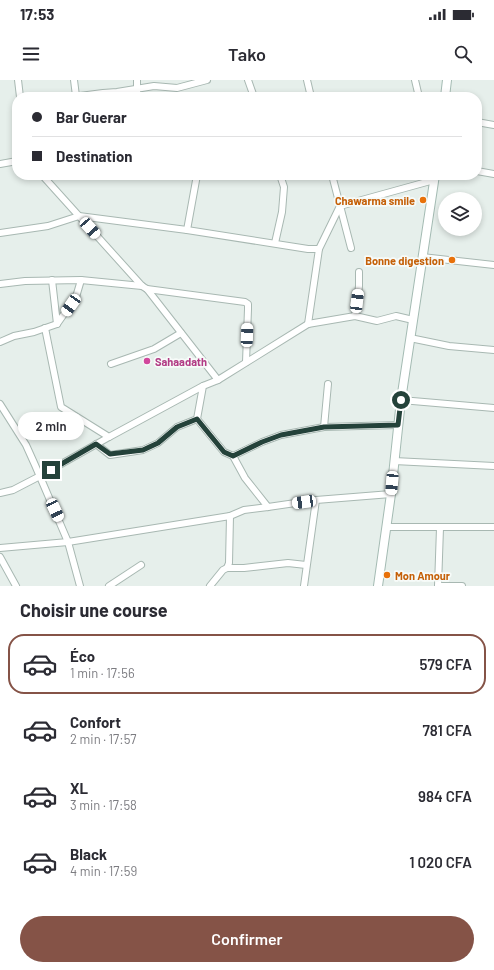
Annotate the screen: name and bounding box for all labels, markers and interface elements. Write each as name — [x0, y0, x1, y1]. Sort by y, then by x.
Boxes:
text: 17:53 — [20, 5, 54, 23]
icon: menu — [20, 43, 42, 65]
text: Tako — [228, 43, 266, 65]
icon: search — [452, 43, 474, 65]
text: Bar Guerar — [56, 108, 127, 126]
text: Destination — [56, 147, 132, 165]
map controls — [438, 192, 482, 236]
button: layers — [438, 192, 482, 236]
place label: Chawarma smile — [335, 194, 415, 207]
marker: Chawarma smile — [418, 195, 428, 205]
car — [78, 215, 102, 241]
place label: Bonne digestion — [365, 254, 444, 267]
marker: Bonne digestion — [447, 255, 457, 265]
car — [350, 288, 364, 314]
car — [59, 292, 83, 318]
car — [241, 323, 253, 347]
place label: Sahaadath — [155, 355, 207, 368]
marker: Sahaadath — [142, 356, 152, 366]
route start — [392, 391, 410, 409]
callout: 2 min — [18, 412, 84, 440]
text: 2 min — [36, 418, 66, 434]
route end — [42, 461, 60, 479]
car — [385, 471, 399, 495]
car — [291, 494, 317, 510]
car — [44, 497, 66, 523]
place label: Mon Amour — [395, 569, 451, 582]
marker: Mon Amour — [382, 570, 392, 580]
text: Choisir une course — [20, 599, 168, 621]
icon: car — [22, 646, 58, 682]
text: Éco — [70, 647, 95, 665]
text: 579 CFA — [420, 655, 472, 673]
text: 1 min · 17:56 — [70, 665, 135, 681]
icon: car — [22, 712, 58, 748]
text: Confort — [70, 713, 121, 731]
text: 781 CFA — [422, 721, 472, 739]
text: 2 min · 17:57 — [70, 731, 137, 747]
icon: car — [22, 778, 58, 814]
text: XL — [70, 779, 88, 797]
text: 984 CFA — [418, 787, 472, 805]
text: 3 min · 17:58 — [70, 797, 137, 813]
icon: car — [22, 844, 58, 880]
text: Black — [70, 845, 107, 863]
text: 1 020 CFA — [409, 853, 472, 871]
text: 4 min · 17:59 — [70, 863, 137, 879]
button: Confirmer — [20, 916, 474, 962]

